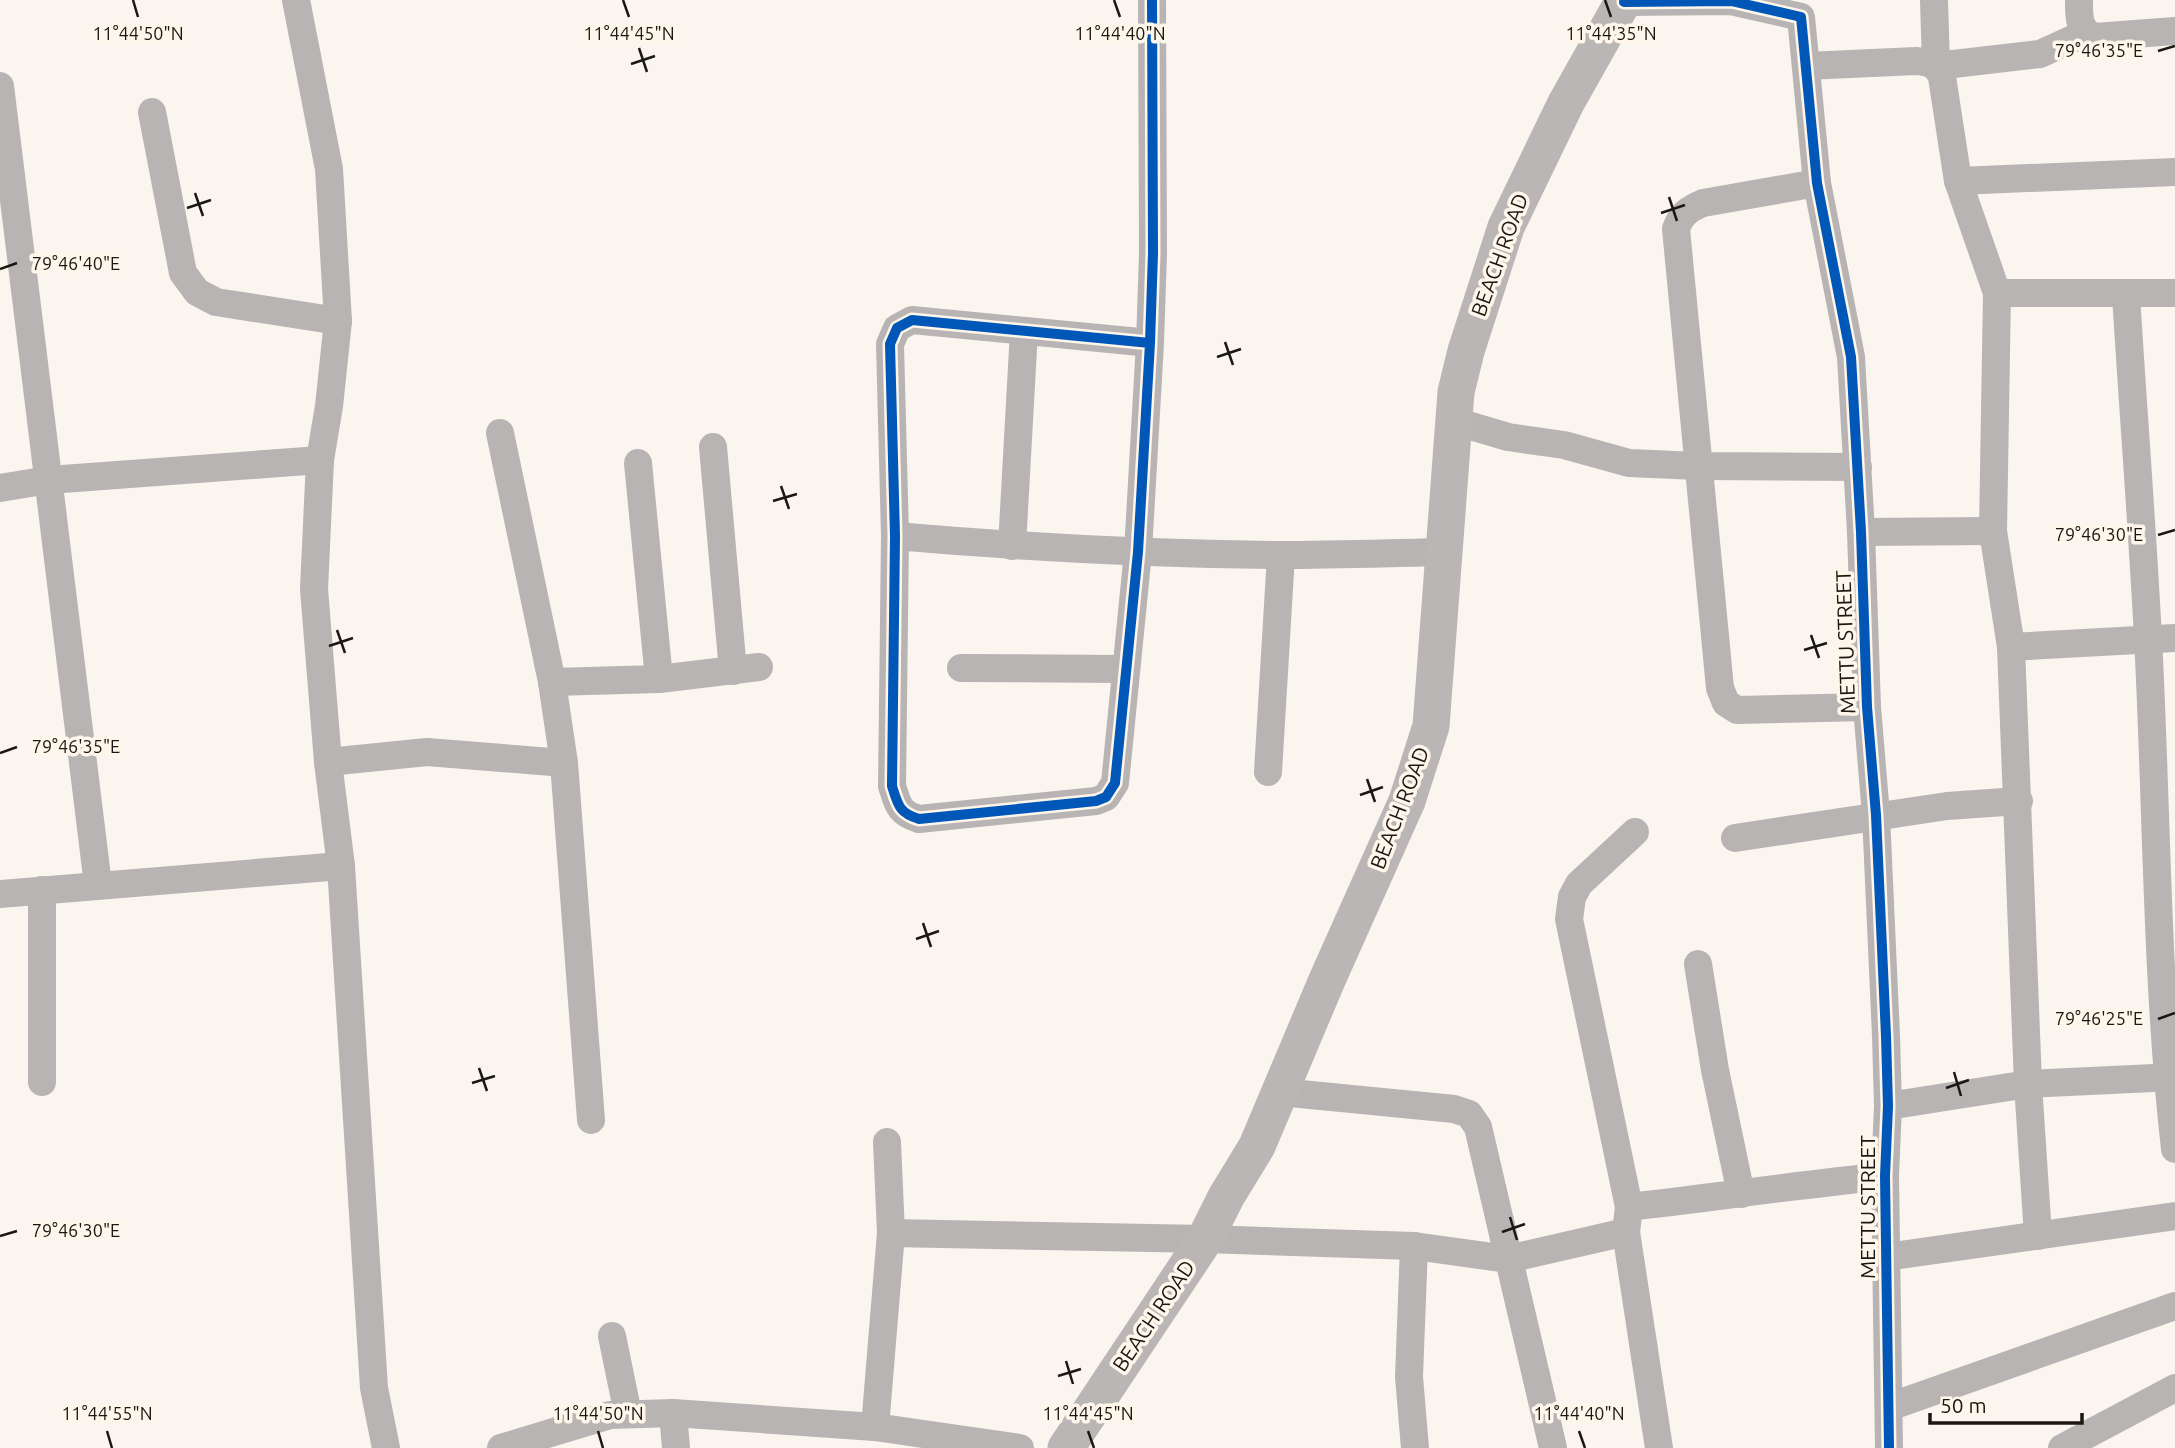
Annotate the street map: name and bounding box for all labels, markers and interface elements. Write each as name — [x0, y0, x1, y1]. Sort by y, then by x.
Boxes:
text: 11°44'50"N — [92, 23, 184, 43]
text: 11°44'45"N — [583, 23, 675, 43]
text: 11°44'40"N — [1074, 23, 1166, 43]
text: 11°44'35"N — [1565, 23, 1657, 43]
text: 79°46'35"E — [2055, 40, 2143, 60]
street label: BEACH ROAD — [1466, 190, 1532, 319]
text: 79°46'40"E — [32, 253, 120, 273]
text: 79°46'30"E — [2055, 524, 2143, 544]
street label: METTU STREET — [1830, 569, 1860, 714]
text: 79°46'35"E — [32, 736, 120, 756]
street label: BEACH ROAD — [1365, 743, 1433, 872]
text: 79°46'25"E — [2055, 1008, 2143, 1028]
street label: METTU STREET — [1855, 1135, 1879, 1279]
text: 79°46'30"E — [32, 1220, 120, 1240]
street label: BEACH ROAD — [1107, 1255, 1199, 1376]
scale bar — [1930, 1382, 2082, 1426]
text: 50 m — [1940, 1393, 1987, 1417]
text: 11°44'55"N — [61, 1403, 153, 1423]
text: 11°44'50"N — [552, 1403, 644, 1423]
text: 11°44'45"N — [1042, 1403, 1134, 1423]
text: 11°44'40"N — [1533, 1403, 1625, 1423]

